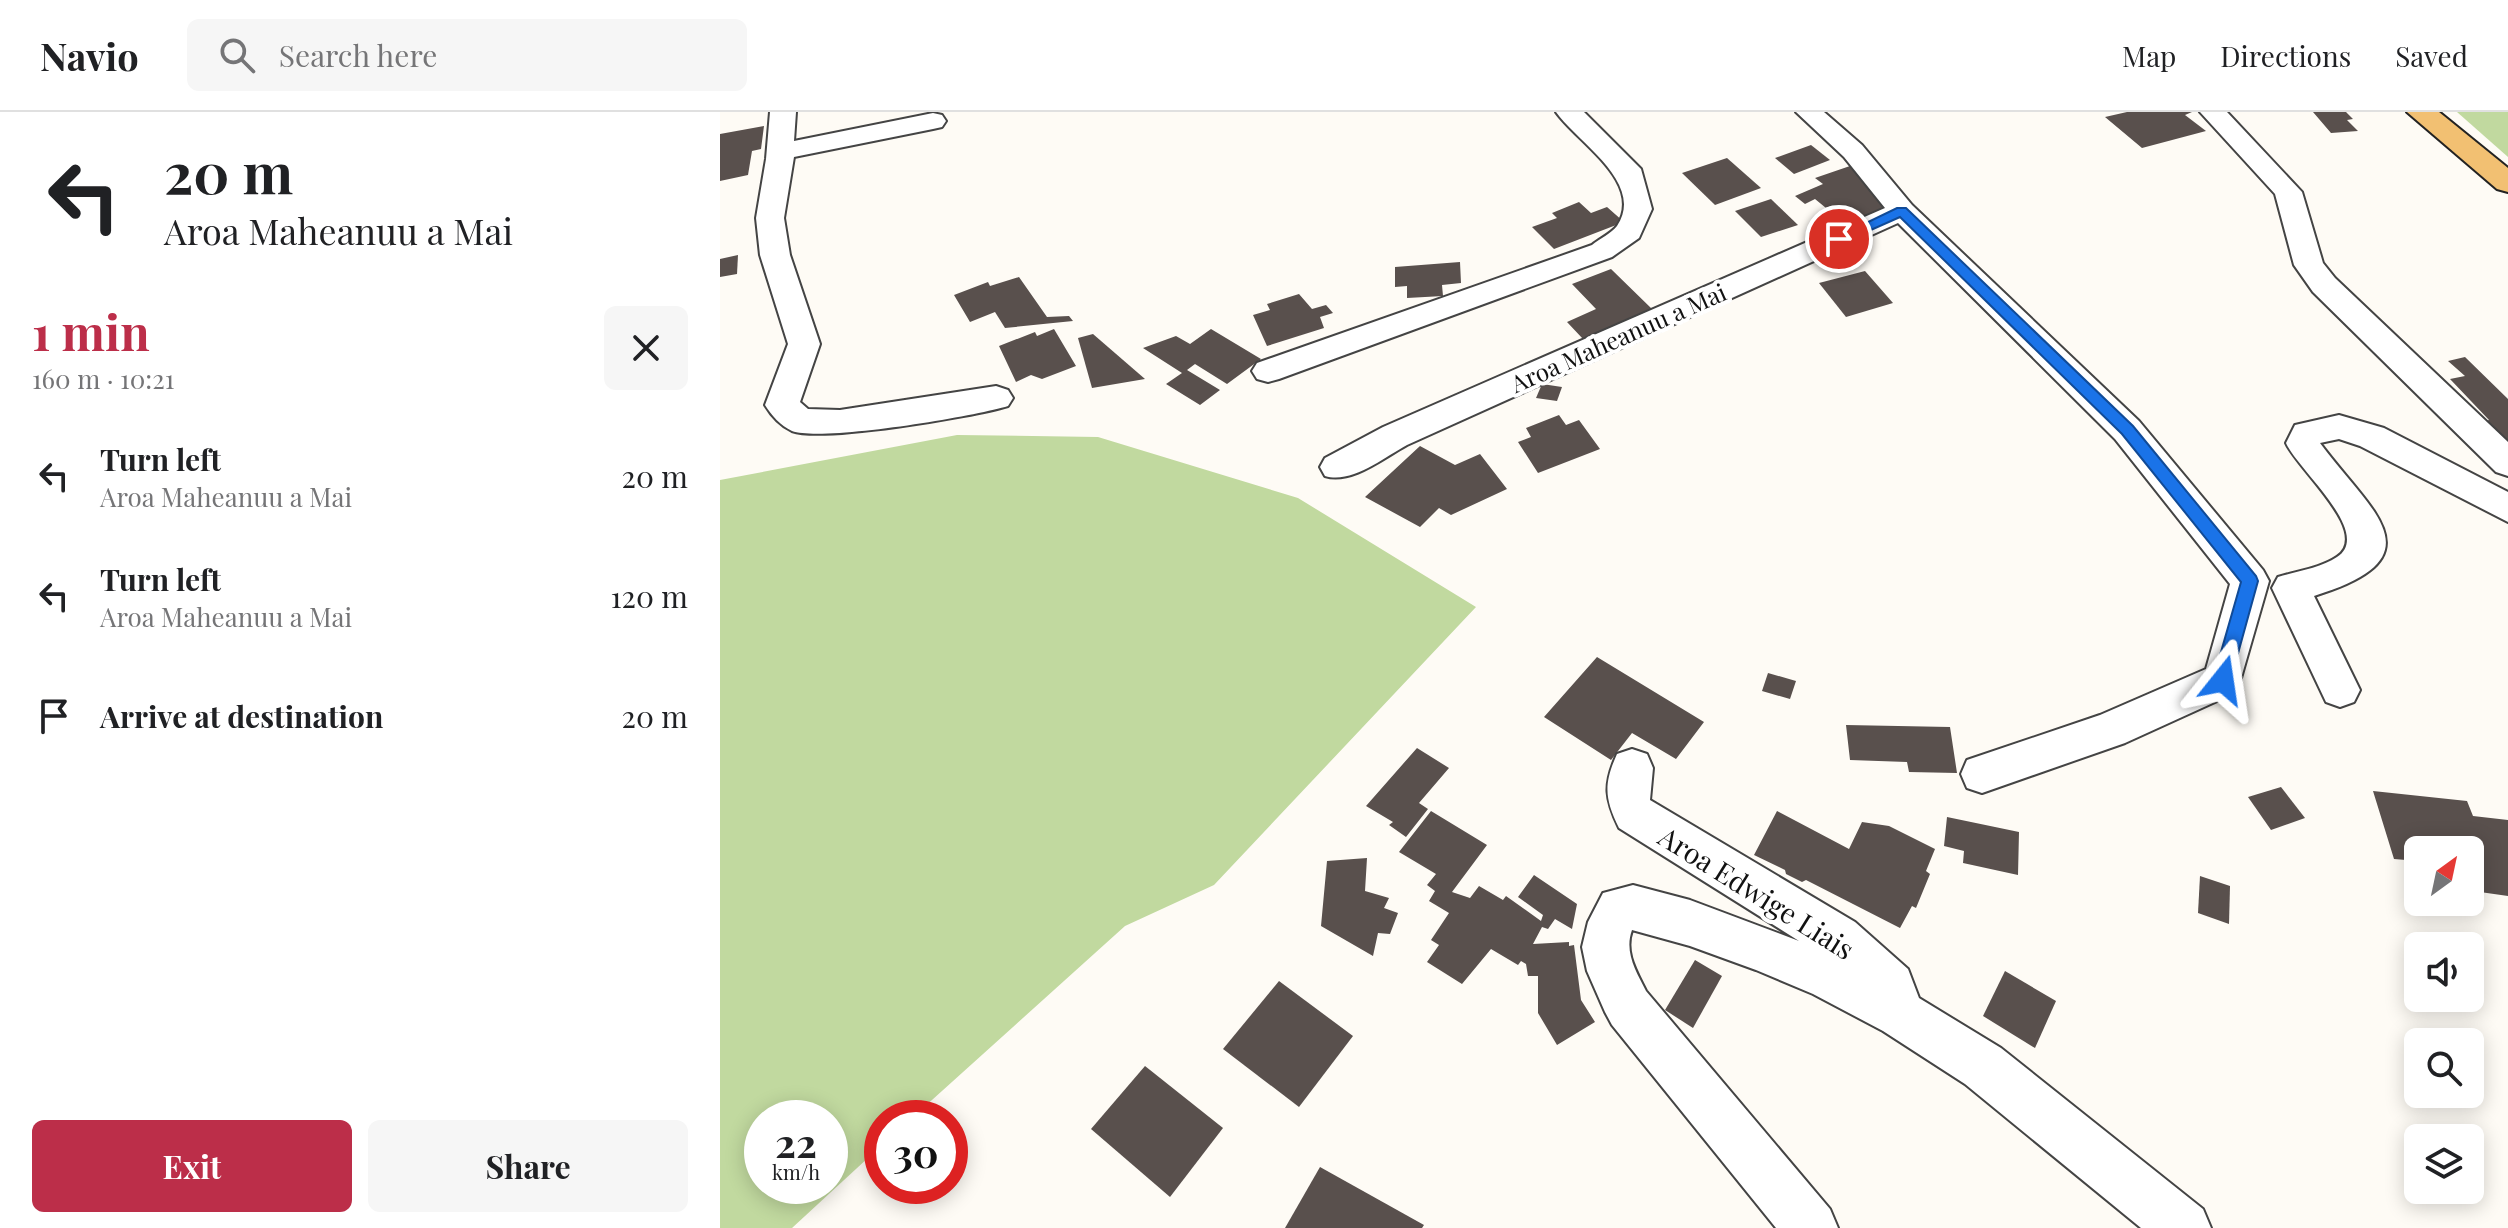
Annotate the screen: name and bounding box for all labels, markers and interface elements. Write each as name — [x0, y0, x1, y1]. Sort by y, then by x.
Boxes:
search box — [187, 19, 747, 91]
text: Navio — [40, 30, 139, 81]
icon: search — [215, 33, 259, 77]
text: Search here — [279, 35, 437, 75]
text: Map — [2122, 37, 2176, 74]
text: Directions — [2220, 37, 2351, 74]
text: Saved — [2395, 37, 2468, 74]
text: 20 m — [164, 134, 293, 209]
icon: left — [32, 144, 136, 248]
pin — [1805, 205, 1873, 273]
text: Aroa Maheanuu a Mai — [164, 206, 513, 254]
icon: arrive — [1817, 217, 1861, 261]
street label: Aroa Maheanuu a Mai — [1504, 275, 1731, 399]
text: 1 min — [32, 299, 150, 363]
button: close — [604, 306, 688, 390]
text: 160 m · 10:21 — [32, 361, 174, 396]
text: Turn left — [100, 439, 221, 479]
icon: left — [32, 454, 76, 498]
text: 20 m — [622, 456, 688, 496]
text: Aroa Maheanuu a Mai — [100, 479, 352, 514]
text: Turn left — [100, 559, 221, 599]
icon: left — [32, 574, 76, 618]
text: 120 m — [610, 576, 688, 616]
text: Aroa Maheanuu a Mai — [100, 599, 352, 634]
position arrow — [2181, 638, 2265, 722]
icon: arrive — [32, 694, 76, 738]
text: Arrive at destination — [100, 696, 383, 736]
text: 20 m — [622, 696, 688, 736]
street label: Aroa Edwige Liais — [1652, 817, 1862, 967]
north arrow — [2404, 836, 2484, 916]
map controls — [2404, 836, 2484, 1204]
button: sound — [2404, 932, 2484, 1012]
button: search — [2404, 1028, 2484, 1108]
speed limit sign: 30 — [864, 1100, 968, 1204]
text: 22 — [775, 1115, 817, 1168]
button: Exit — [32, 1120, 352, 1212]
button: Share — [368, 1120, 688, 1212]
button: layers — [2404, 1124, 2484, 1204]
text: km/h — [772, 1158, 820, 1185]

